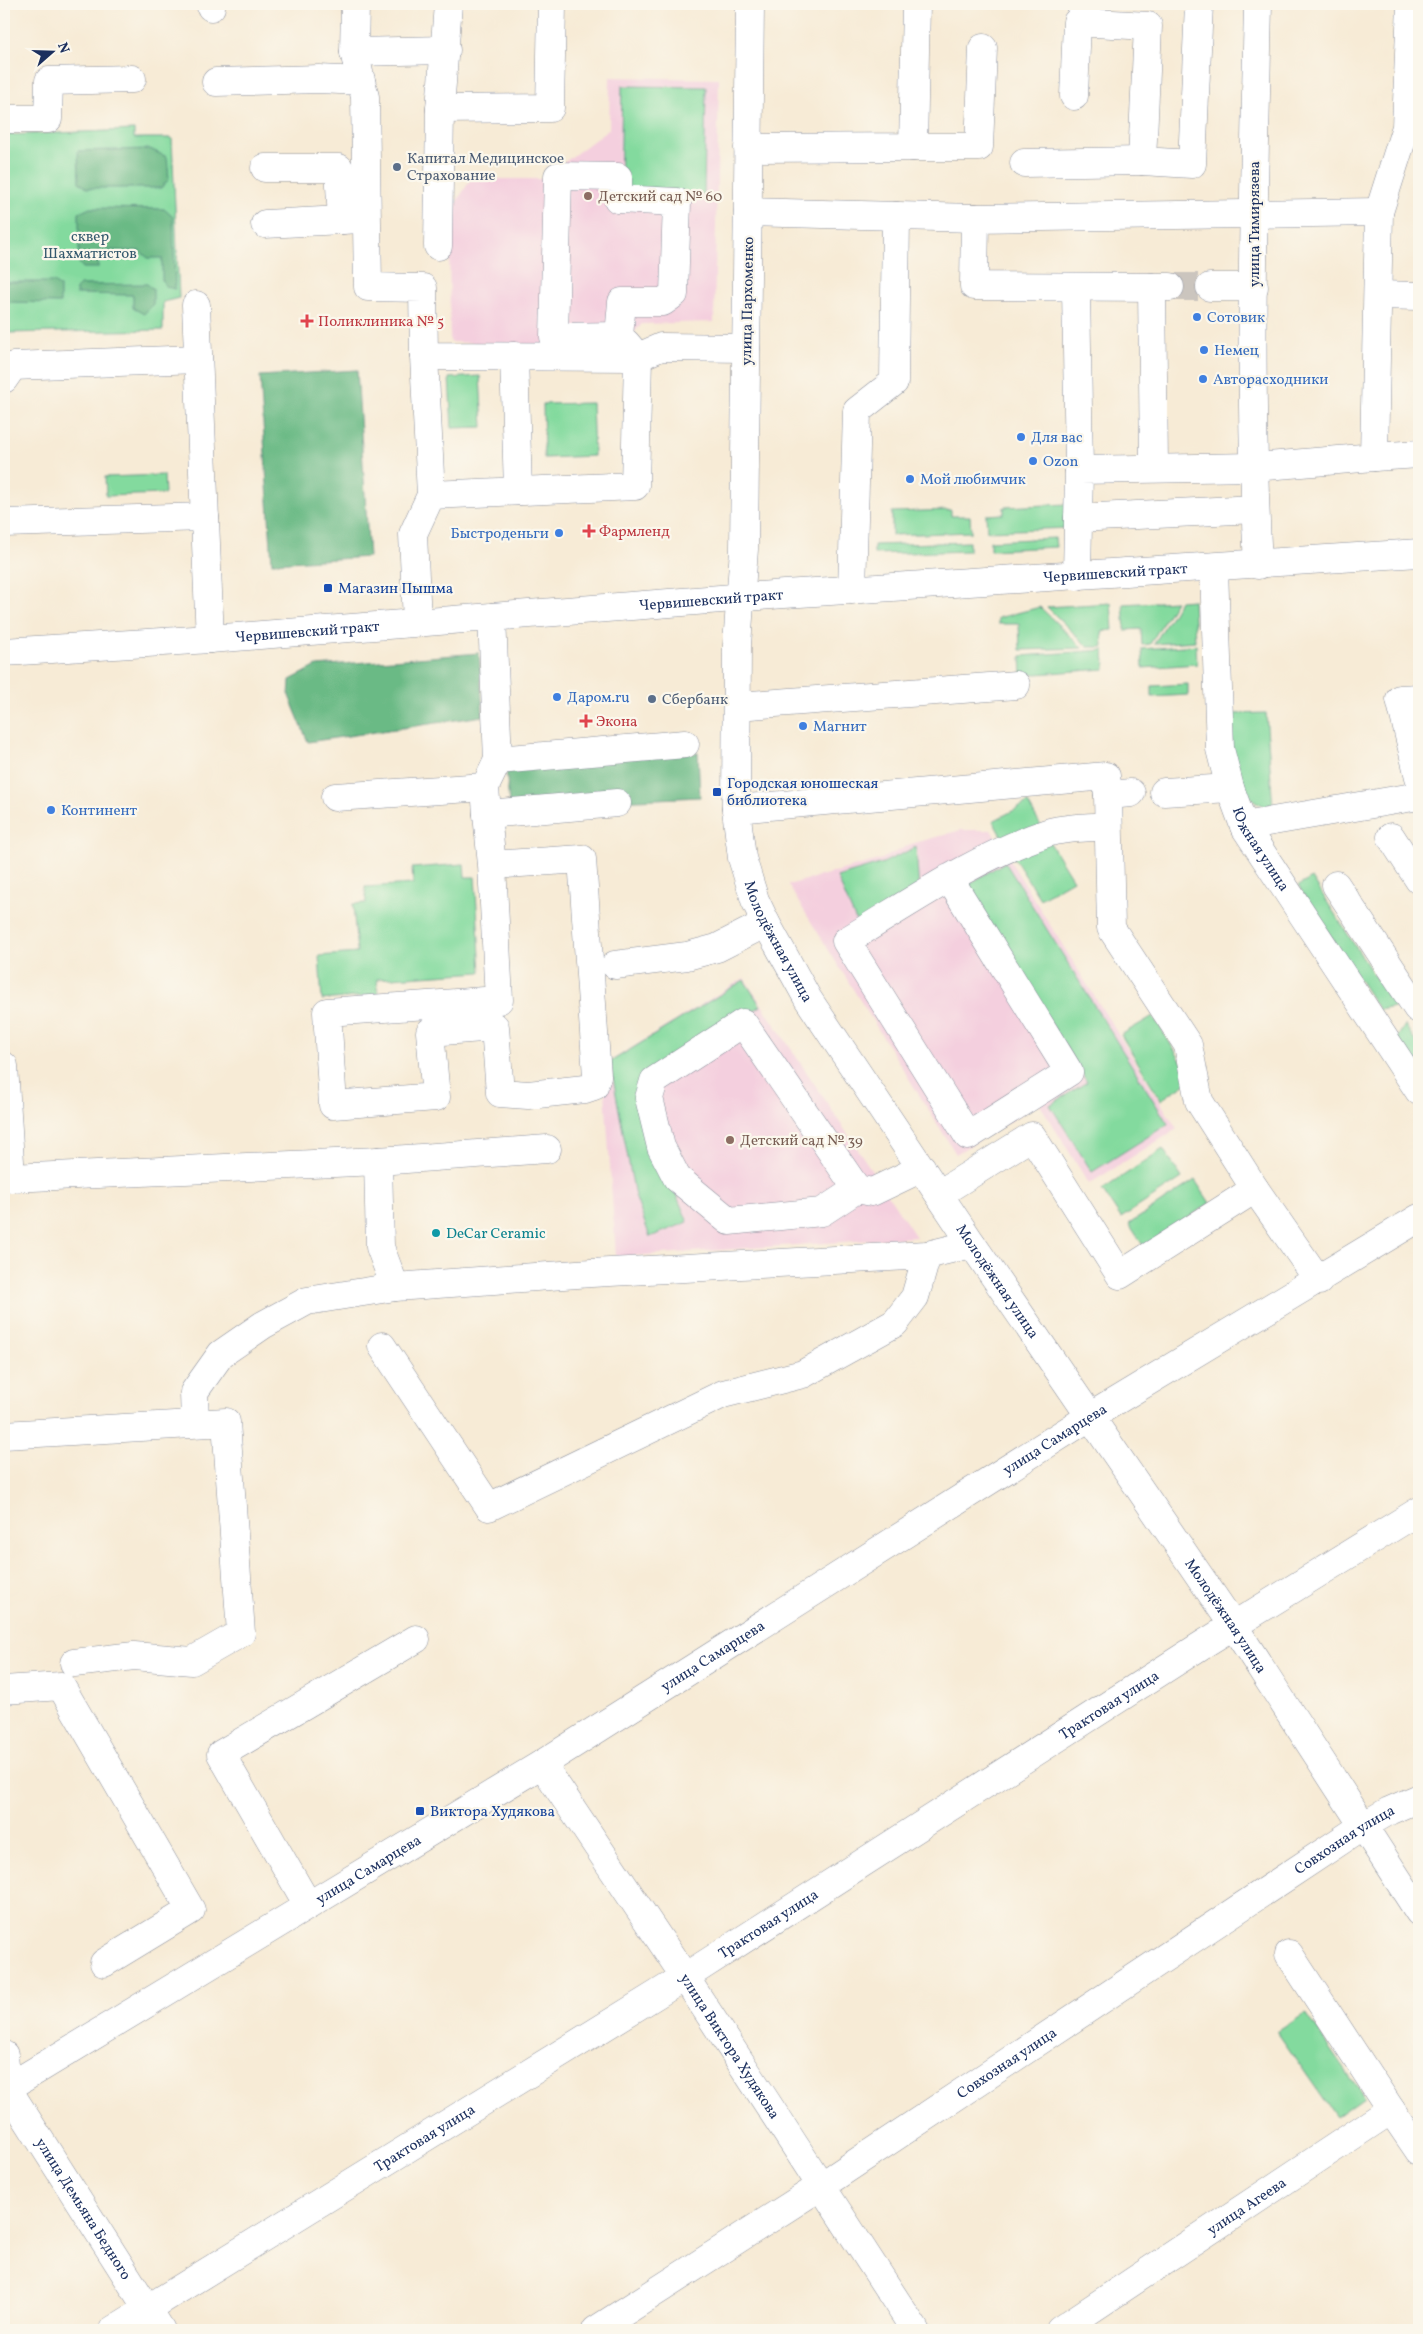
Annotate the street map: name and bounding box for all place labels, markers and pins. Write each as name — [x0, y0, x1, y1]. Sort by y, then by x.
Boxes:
place label: Капитал Медицинское Страхование — [407, 149, 564, 187]
marker: Капитал Медицинское Страхование — [391, 161, 403, 173]
place label: Детский сад № 60 — [598, 187, 722, 208]
marker: Детский сад № 60 — [582, 190, 594, 202]
place label: Сотовик — [1207, 308, 1265, 329]
marker: Сотовик — [1191, 311, 1203, 323]
place label: Поликлиника № 5 — [318, 312, 444, 333]
marker: Поликлиника № 5 — [300, 314, 314, 328]
place label: Немец — [1214, 341, 1260, 362]
marker: Немец — [1198, 344, 1210, 356]
place label: Авторасходники — [1213, 370, 1328, 391]
marker: Авторасходники — [1197, 373, 1209, 385]
place label: Для вас — [1031, 428, 1083, 449]
marker: Для вас — [1015, 431, 1027, 443]
place label: Ozon — [1043, 452, 1078, 473]
marker: Ozon — [1027, 455, 1039, 467]
place label: Мой любимчик — [920, 470, 1026, 491]
marker: Мой любимчик — [904, 473, 916, 485]
place label: Фармленд — [599, 522, 670, 543]
place label: Быстроденьги — [451, 524, 549, 545]
marker: Фармленд — [583, 525, 595, 537]
marker: Быстроденьги — [553, 527, 565, 539]
place label: Магазин Пышма — [338, 579, 453, 600]
marker: Магазин Пышма — [322, 582, 334, 594]
place label: Даром.ru — [567, 688, 630, 709]
place label: Сбербанк — [662, 690, 728, 711]
marker: Даром.ru — [551, 691, 563, 703]
marker: Сбербанк — [646, 693, 658, 705]
place label: Экона — [596, 712, 638, 733]
marker: Экона — [580, 715, 592, 727]
place label: Магнит — [813, 717, 867, 738]
marker: Магнит — [797, 720, 809, 732]
place label: Городская юношеская библиотека — [727, 774, 879, 812]
marker: Городская юношеская библиотека — [711, 786, 723, 798]
place label: Континент — [61, 801, 137, 822]
marker: Континент — [45, 804, 57, 816]
place label: Детский сад № 39 — [740, 1131, 863, 1152]
marker: Детский сад № 39 — [724, 1134, 736, 1146]
place label: DeCar Ceramic — [446, 1224, 546, 1245]
marker: DeCar Ceramic — [430, 1227, 442, 1239]
place label: Виктора Худякова — [430, 1802, 555, 1823]
marker: Виктора Худякова — [414, 1805, 426, 1817]

